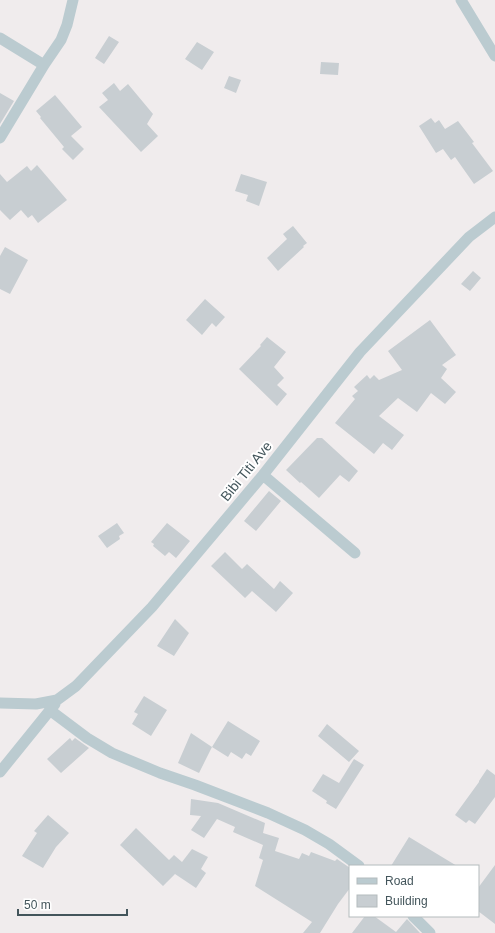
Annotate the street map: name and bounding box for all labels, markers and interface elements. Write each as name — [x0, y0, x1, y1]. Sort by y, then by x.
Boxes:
street label: Bibi Titi Ave — [217, 438, 275, 504]
legend — [349, 865, 479, 917]
text: Road — [385, 874, 414, 888]
scale bar — [18, 891, 127, 917]
text: Building — [385, 894, 428, 908]
text: 50 m — [24, 898, 51, 912]

